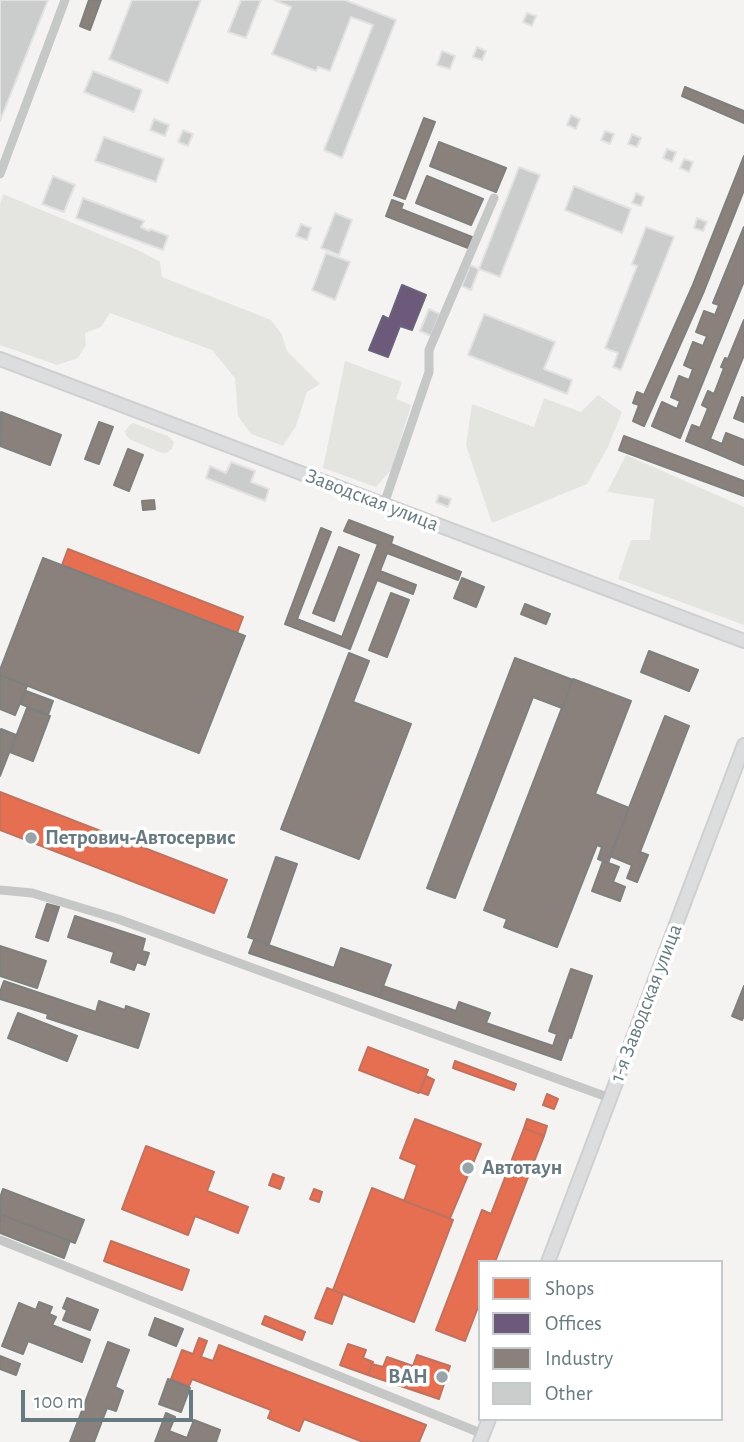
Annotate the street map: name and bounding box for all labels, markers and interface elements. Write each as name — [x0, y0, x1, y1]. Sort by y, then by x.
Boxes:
street label: Заводская улица — [302, 463, 442, 537]
place label: Петрович-Автосервис — [45, 825, 236, 851]
marker: Петрович-Автосервис — [23, 830, 39, 846]
street label: 1-я Заводская улица — [604, 920, 688, 1086]
place label: Автотаун — [482, 1155, 562, 1181]
marker: Автотаун — [460, 1160, 476, 1176]
legend — [478, 1260, 723, 1421]
text: Shops — [545, 1278, 594, 1299]
text: Offices — [545, 1313, 602, 1334]
text: Industry — [545, 1348, 613, 1369]
place label: ВАН — [388, 1364, 428, 1390]
marker: ВАН — [434, 1369, 450, 1385]
scale bar — [24, 1376, 196, 1420]
text: Other — [545, 1383, 592, 1404]
text: 100 m — [34, 1391, 84, 1412]

